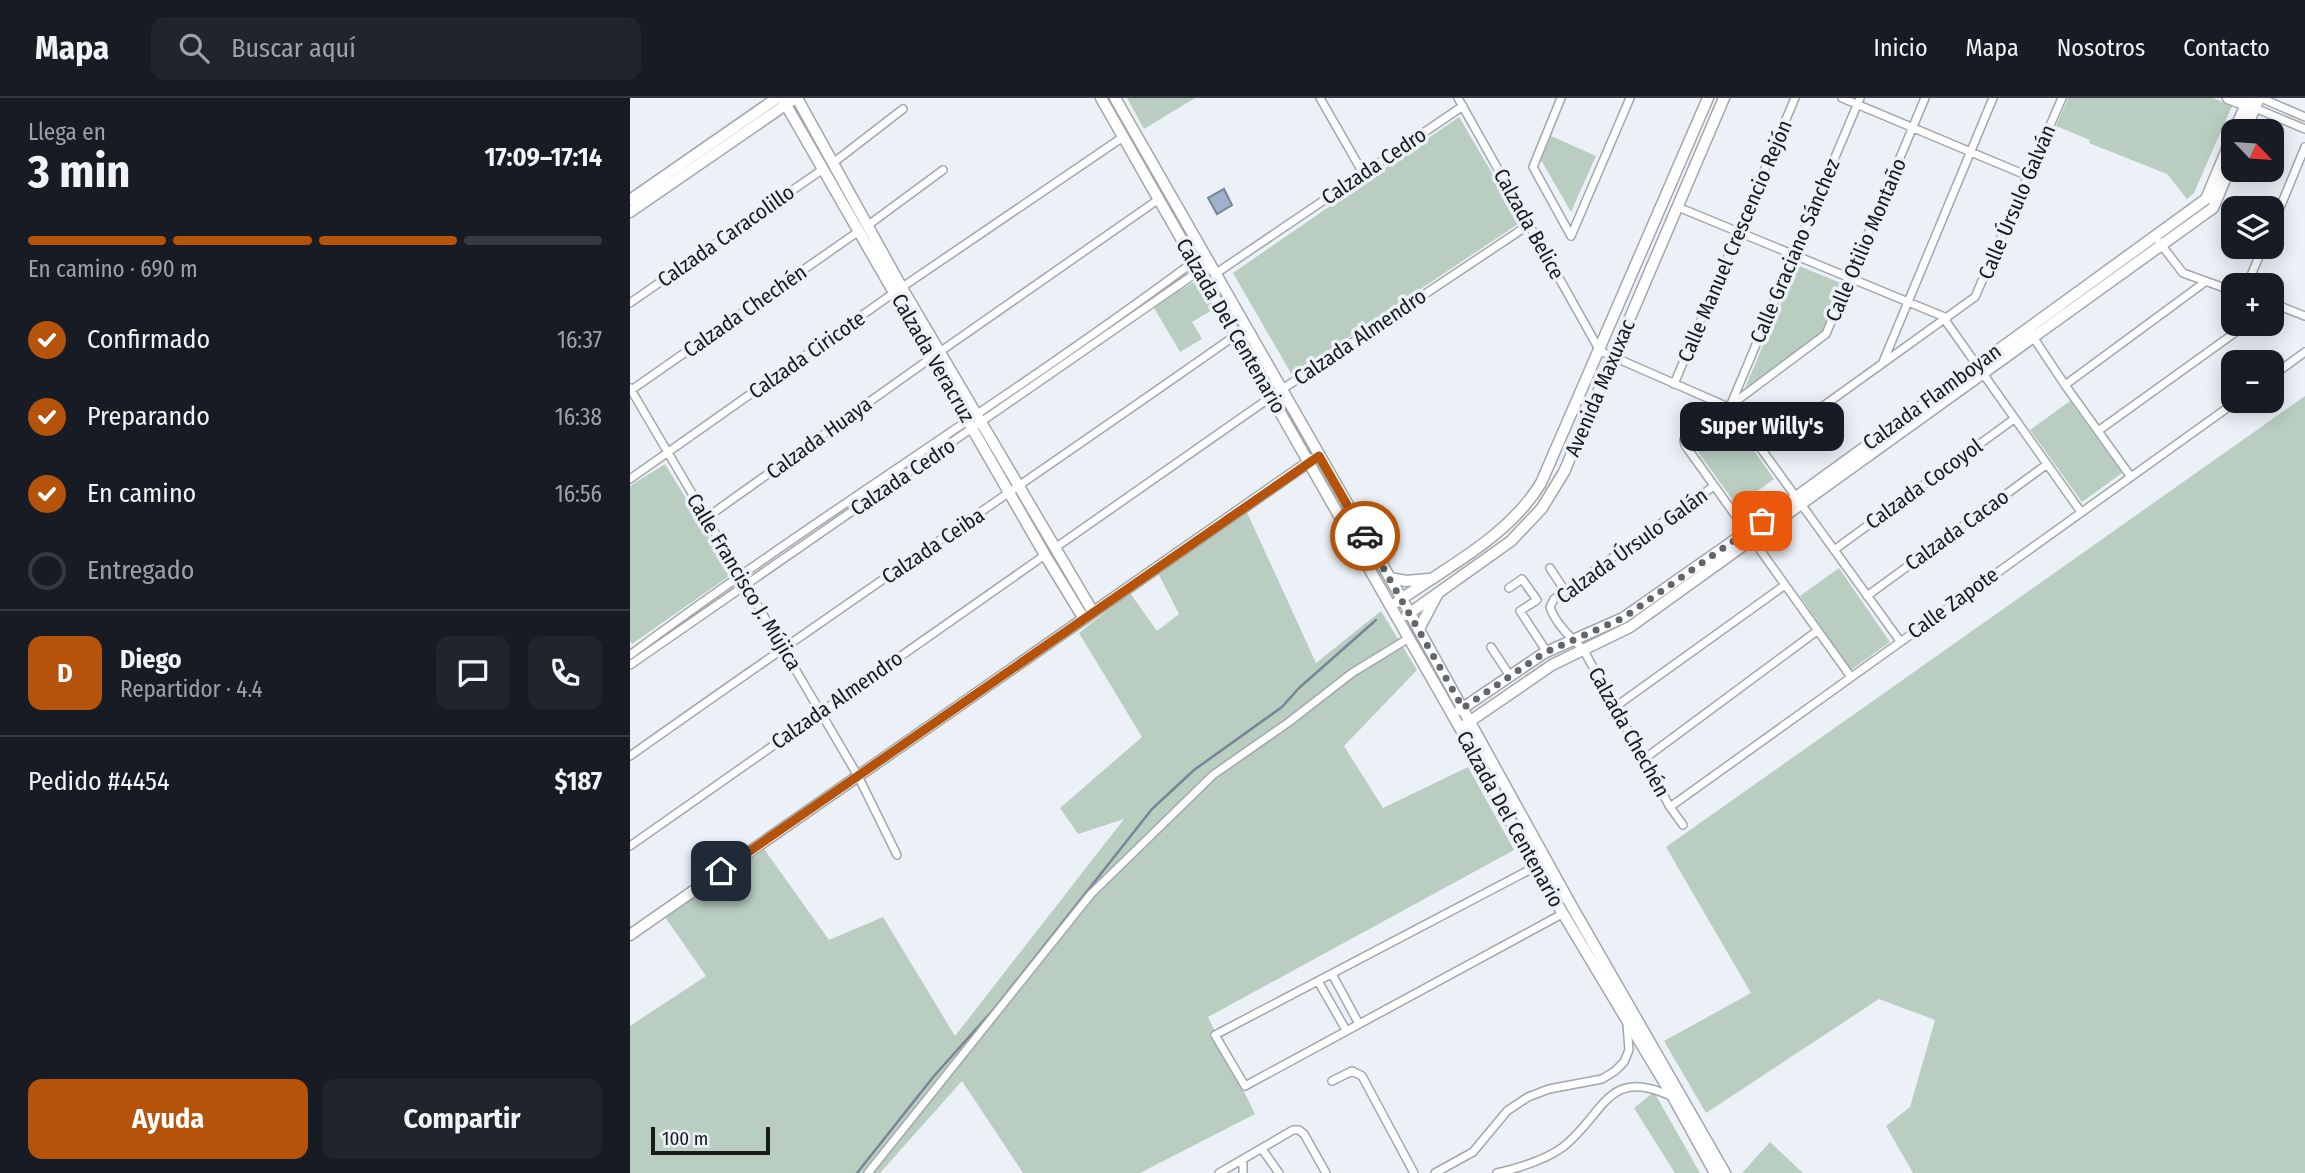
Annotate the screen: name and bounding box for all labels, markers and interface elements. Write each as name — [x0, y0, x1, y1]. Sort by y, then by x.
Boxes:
search box — [151, 17, 641, 80]
text: Mapa — [35, 28, 109, 68]
icon: search — [175, 29, 213, 67]
text: Buscar aquí — [231, 33, 356, 64]
text: Inicio — [1874, 34, 1928, 62]
text: Mapa — [1966, 34, 2019, 62]
text: Nosotros — [2057, 34, 2145, 62]
text: Contacto — [2183, 34, 2270, 62]
street label: Calle Manuel Crescencio Rejón — [1672, 116, 1798, 366]
text: Llega en — [28, 118, 106, 146]
north arrow — [2221, 119, 2284, 182]
map controls — [2221, 119, 2284, 413]
street label: Calzada Cedro — [1317, 121, 1431, 211]
street label: Calle Úrsulo Galván — [1973, 121, 2061, 283]
text: 17:09–17:14 — [485, 142, 602, 173]
text: 3 min — [28, 144, 130, 199]
street label: Calle Otilio Montaño — [1820, 154, 1912, 326]
street label: Calle Graciano Sánchez — [1744, 155, 1846, 347]
street label: Calzada Belice — [1488, 164, 1570, 284]
street label: Calzada Caracolillo — [652, 179, 800, 293]
button: layers — [2221, 196, 2284, 259]
street label: Calzada Del Centenario — [1170, 234, 1292, 418]
text: En camino · 690 m — [28, 255, 198, 283]
street label: Calzada Chechén — [678, 259, 812, 363]
button: + — [2221, 273, 2284, 336]
street label: Calzada Almendro — [1289, 283, 1431, 391]
street label: Calzada Veracruz — [886, 289, 980, 427]
street label: Calzada Ciricote — [744, 305, 870, 405]
street label: Avenida Maxuxac — [1559, 315, 1641, 461]
icon: check — [28, 321, 66, 359]
text: Confirmado — [87, 324, 210, 355]
text: 16:37 — [557, 326, 602, 354]
street label: Calzada Flamboyan — [1858, 338, 2006, 456]
button: − — [2221, 350, 2284, 413]
street label: Calzada Huaya — [761, 391, 877, 485]
icon: check — [28, 398, 66, 436]
text: Preparando — [87, 401, 210, 432]
callout: Super Willy's — [1680, 402, 1844, 451]
text: 16:38 — [555, 403, 602, 431]
text: Super Willy's — [1700, 412, 1824, 440]
street label: Calzada Cedro — [846, 432, 960, 522]
street label: Calzada Cocoyol — [1861, 433, 1988, 535]
icon: check — [28, 475, 66, 513]
text: En camino — [87, 478, 196, 509]
text: 16:56 — [555, 480, 602, 508]
street label: Calzada Úrsulo Galán — [1551, 482, 1713, 610]
street label: Calzada Cacao — [1900, 484, 2014, 576]
street label: Calle Francisco J. Mújica — [681, 489, 807, 675]
pin — [1732, 491, 1792, 551]
courier — [1330, 501, 1400, 571]
street label: Calzada Ceiba — [877, 502, 989, 590]
icon: bag — [1743, 502, 1781, 540]
icon: car — [1346, 517, 1384, 555]
text: Entregado — [87, 555, 194, 586]
street label: Calle Zapote — [1903, 561, 2003, 645]
button: chat — [436, 636, 510, 710]
button: phone — [528, 636, 602, 710]
text: Diego — [120, 644, 182, 675]
street label: Calzada Almendro — [766, 645, 908, 755]
text: D — [57, 658, 73, 689]
street label: Calzada Chechén — [1583, 662, 1675, 802]
text: Repartidor · 4.4 — [120, 675, 263, 703]
street label: Calzada Del Centenario — [1451, 726, 1569, 912]
text: Pedido #4454 — [28, 766, 170, 797]
text: $187 — [555, 766, 602, 797]
pin — [691, 841, 751, 901]
icon: home — [702, 852, 740, 890]
button: Ayuda — [28, 1079, 308, 1159]
button: Compartir — [322, 1079, 602, 1159]
scale bar — [651, 1124, 770, 1156]
text: 100 m — [662, 1127, 708, 1150]

